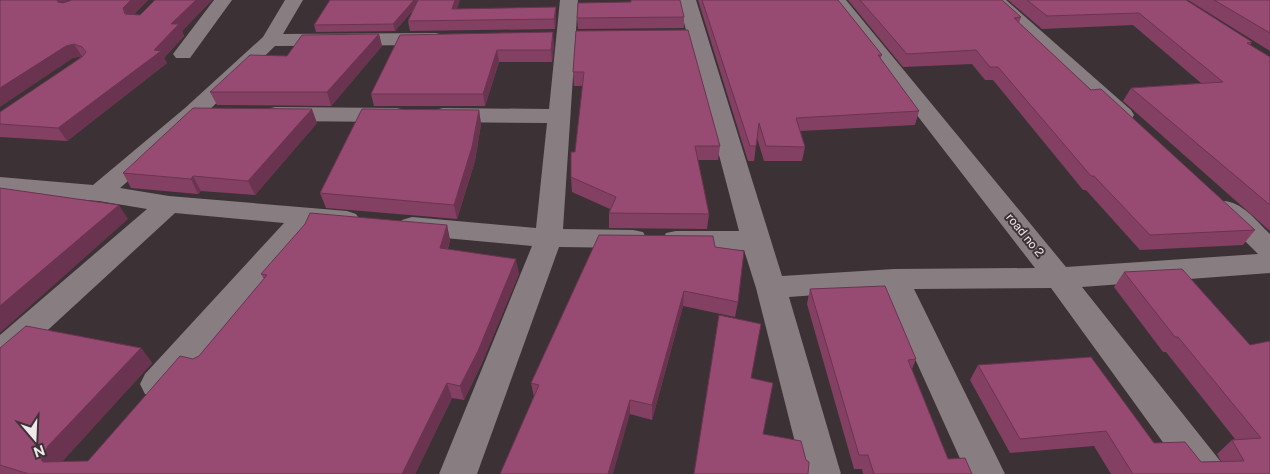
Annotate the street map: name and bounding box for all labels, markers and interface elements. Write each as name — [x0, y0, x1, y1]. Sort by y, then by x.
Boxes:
street label: road no 2 — [1003, 210, 1047, 260]
north arrow — [10, 414, 60, 464]
text: N — [31, 442, 47, 461]

